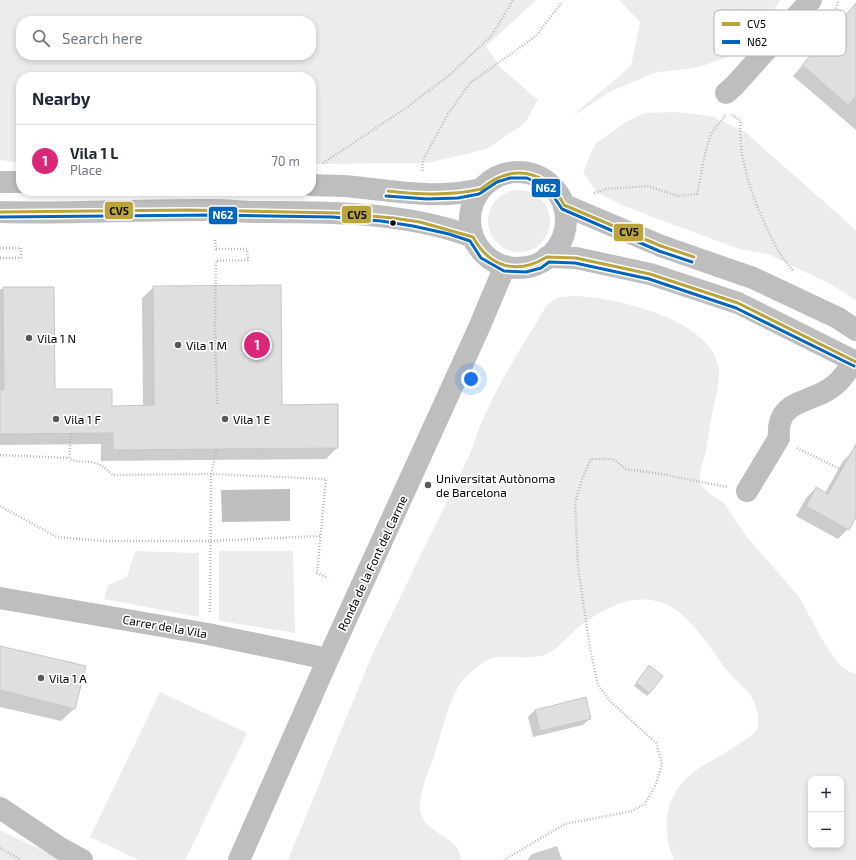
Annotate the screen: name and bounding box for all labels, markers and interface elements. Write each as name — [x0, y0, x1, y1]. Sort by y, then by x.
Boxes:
legend — [714, 10, 846, 56]
search box — [16, 16, 316, 60]
text: CV5 — [747, 17, 766, 30]
icon: search — [30, 27, 52, 49]
text: Search here — [62, 29, 143, 47]
text: N62 — [747, 35, 767, 48]
text: Nearby — [32, 88, 90, 108]
text: Vila 1 L — [70, 144, 118, 162]
text: 1 — [42, 153, 48, 169]
text: 70 m — [271, 153, 300, 169]
text: Place — [70, 162, 102, 178]
line badge: N62 — [531, 178, 561, 198]
text: N62 — [536, 181, 556, 194]
line badge: CV5 — [104, 201, 134, 220]
text: CV5 — [109, 204, 129, 217]
line badge: CV5 — [341, 205, 372, 224]
line badge: N62 — [208, 206, 238, 225]
text: N62 — [213, 208, 233, 221]
text: CV5 — [347, 208, 367, 221]
unlabelled marker — [388, 218, 398, 228]
line badge: CV5 — [613, 223, 644, 242]
text: CV5 — [619, 225, 639, 238]
pin: 1 — [244, 330, 270, 360]
place label: Vila 1 N — [37, 331, 76, 345]
marker: Vila 1 N — [24, 333, 34, 343]
place label: Vila 1 M — [186, 338, 227, 352]
marker: Vila 1 M — [173, 340, 183, 350]
your location — [461, 369, 481, 389]
place label: Vila 1 F — [64, 412, 102, 426]
place label: Vila 1 E — [233, 412, 271, 426]
marker: Vila 1 F — [51, 414, 61, 424]
marker: Vila 1 E — [220, 414, 230, 424]
place label: Universitat Autònoma de Barcelona — [436, 471, 555, 499]
marker: Universitat Autònoma de Barcelona — [423, 480, 433, 490]
street label: Ronda de la Font del Carme — [334, 493, 410, 633]
street label: Carrer de la Vila — [122, 612, 208, 640]
place label: Vila 1 A — [49, 671, 87, 685]
marker: Vila 1 A — [36, 673, 46, 683]
map controls — [808, 776, 844, 848]
button: + — [808, 776, 844, 812]
button: − — [808, 812, 844, 848]

